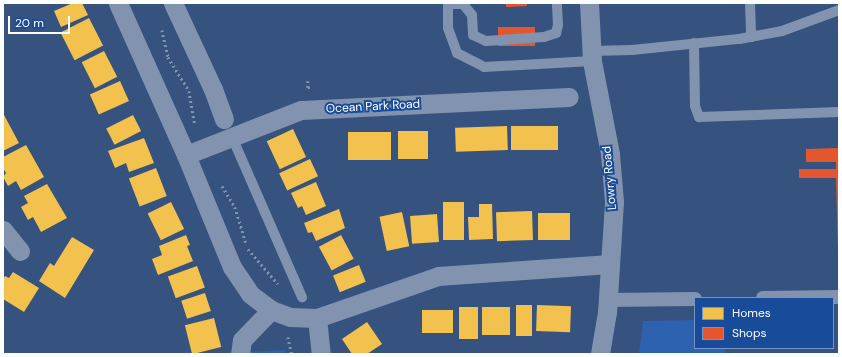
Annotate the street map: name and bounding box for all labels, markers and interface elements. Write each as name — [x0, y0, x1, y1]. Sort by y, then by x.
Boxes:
scale bar — [10, 8, 72, 34]
text: 20 m — [15, 15, 44, 31]
street label: Ocean Park Road — [325, 97, 421, 117]
street label: Lowry Road — [600, 145, 620, 211]
legend — [694, 297, 834, 349]
text: Homes — [732, 305, 771, 321]
text: Shops — [732, 325, 767, 341]

